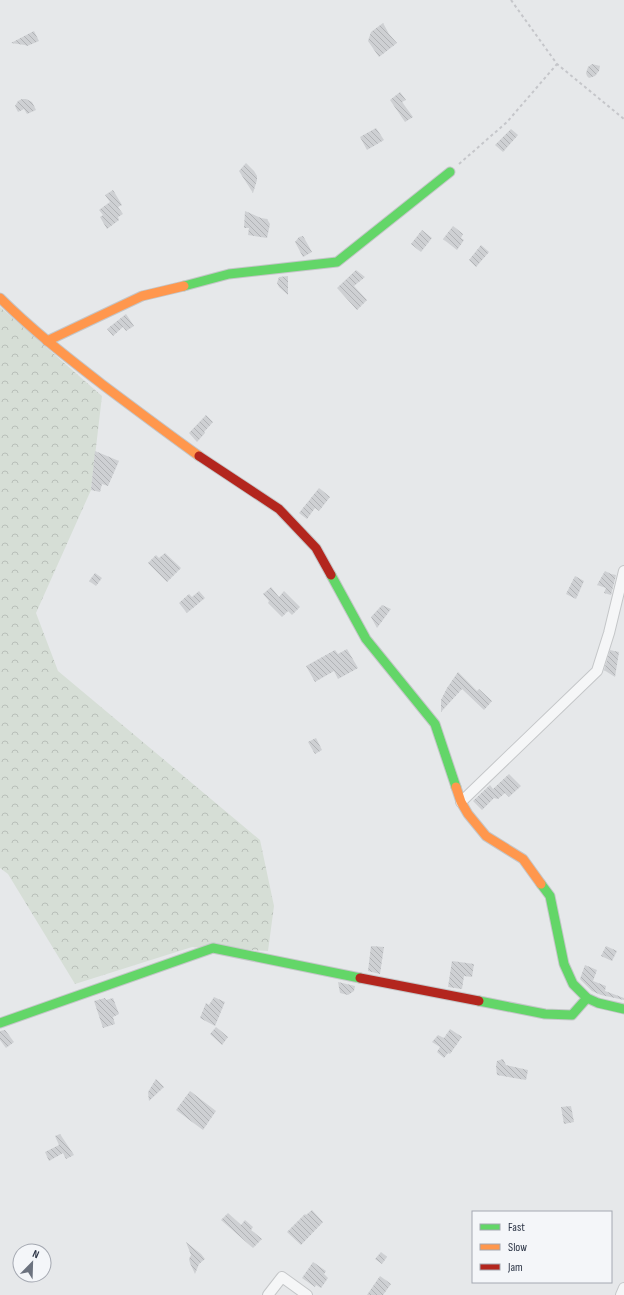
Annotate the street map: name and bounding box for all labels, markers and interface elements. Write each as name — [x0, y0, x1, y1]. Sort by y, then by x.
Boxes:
legend — [472, 1211, 612, 1283]
text: Fast — [508, 1220, 525, 1235]
text: Slow — [508, 1240, 527, 1255]
north arrow — [12, 1243, 52, 1283]
text: N — [30, 1247, 41, 1261]
text: Jam — [507, 1260, 523, 1275]

